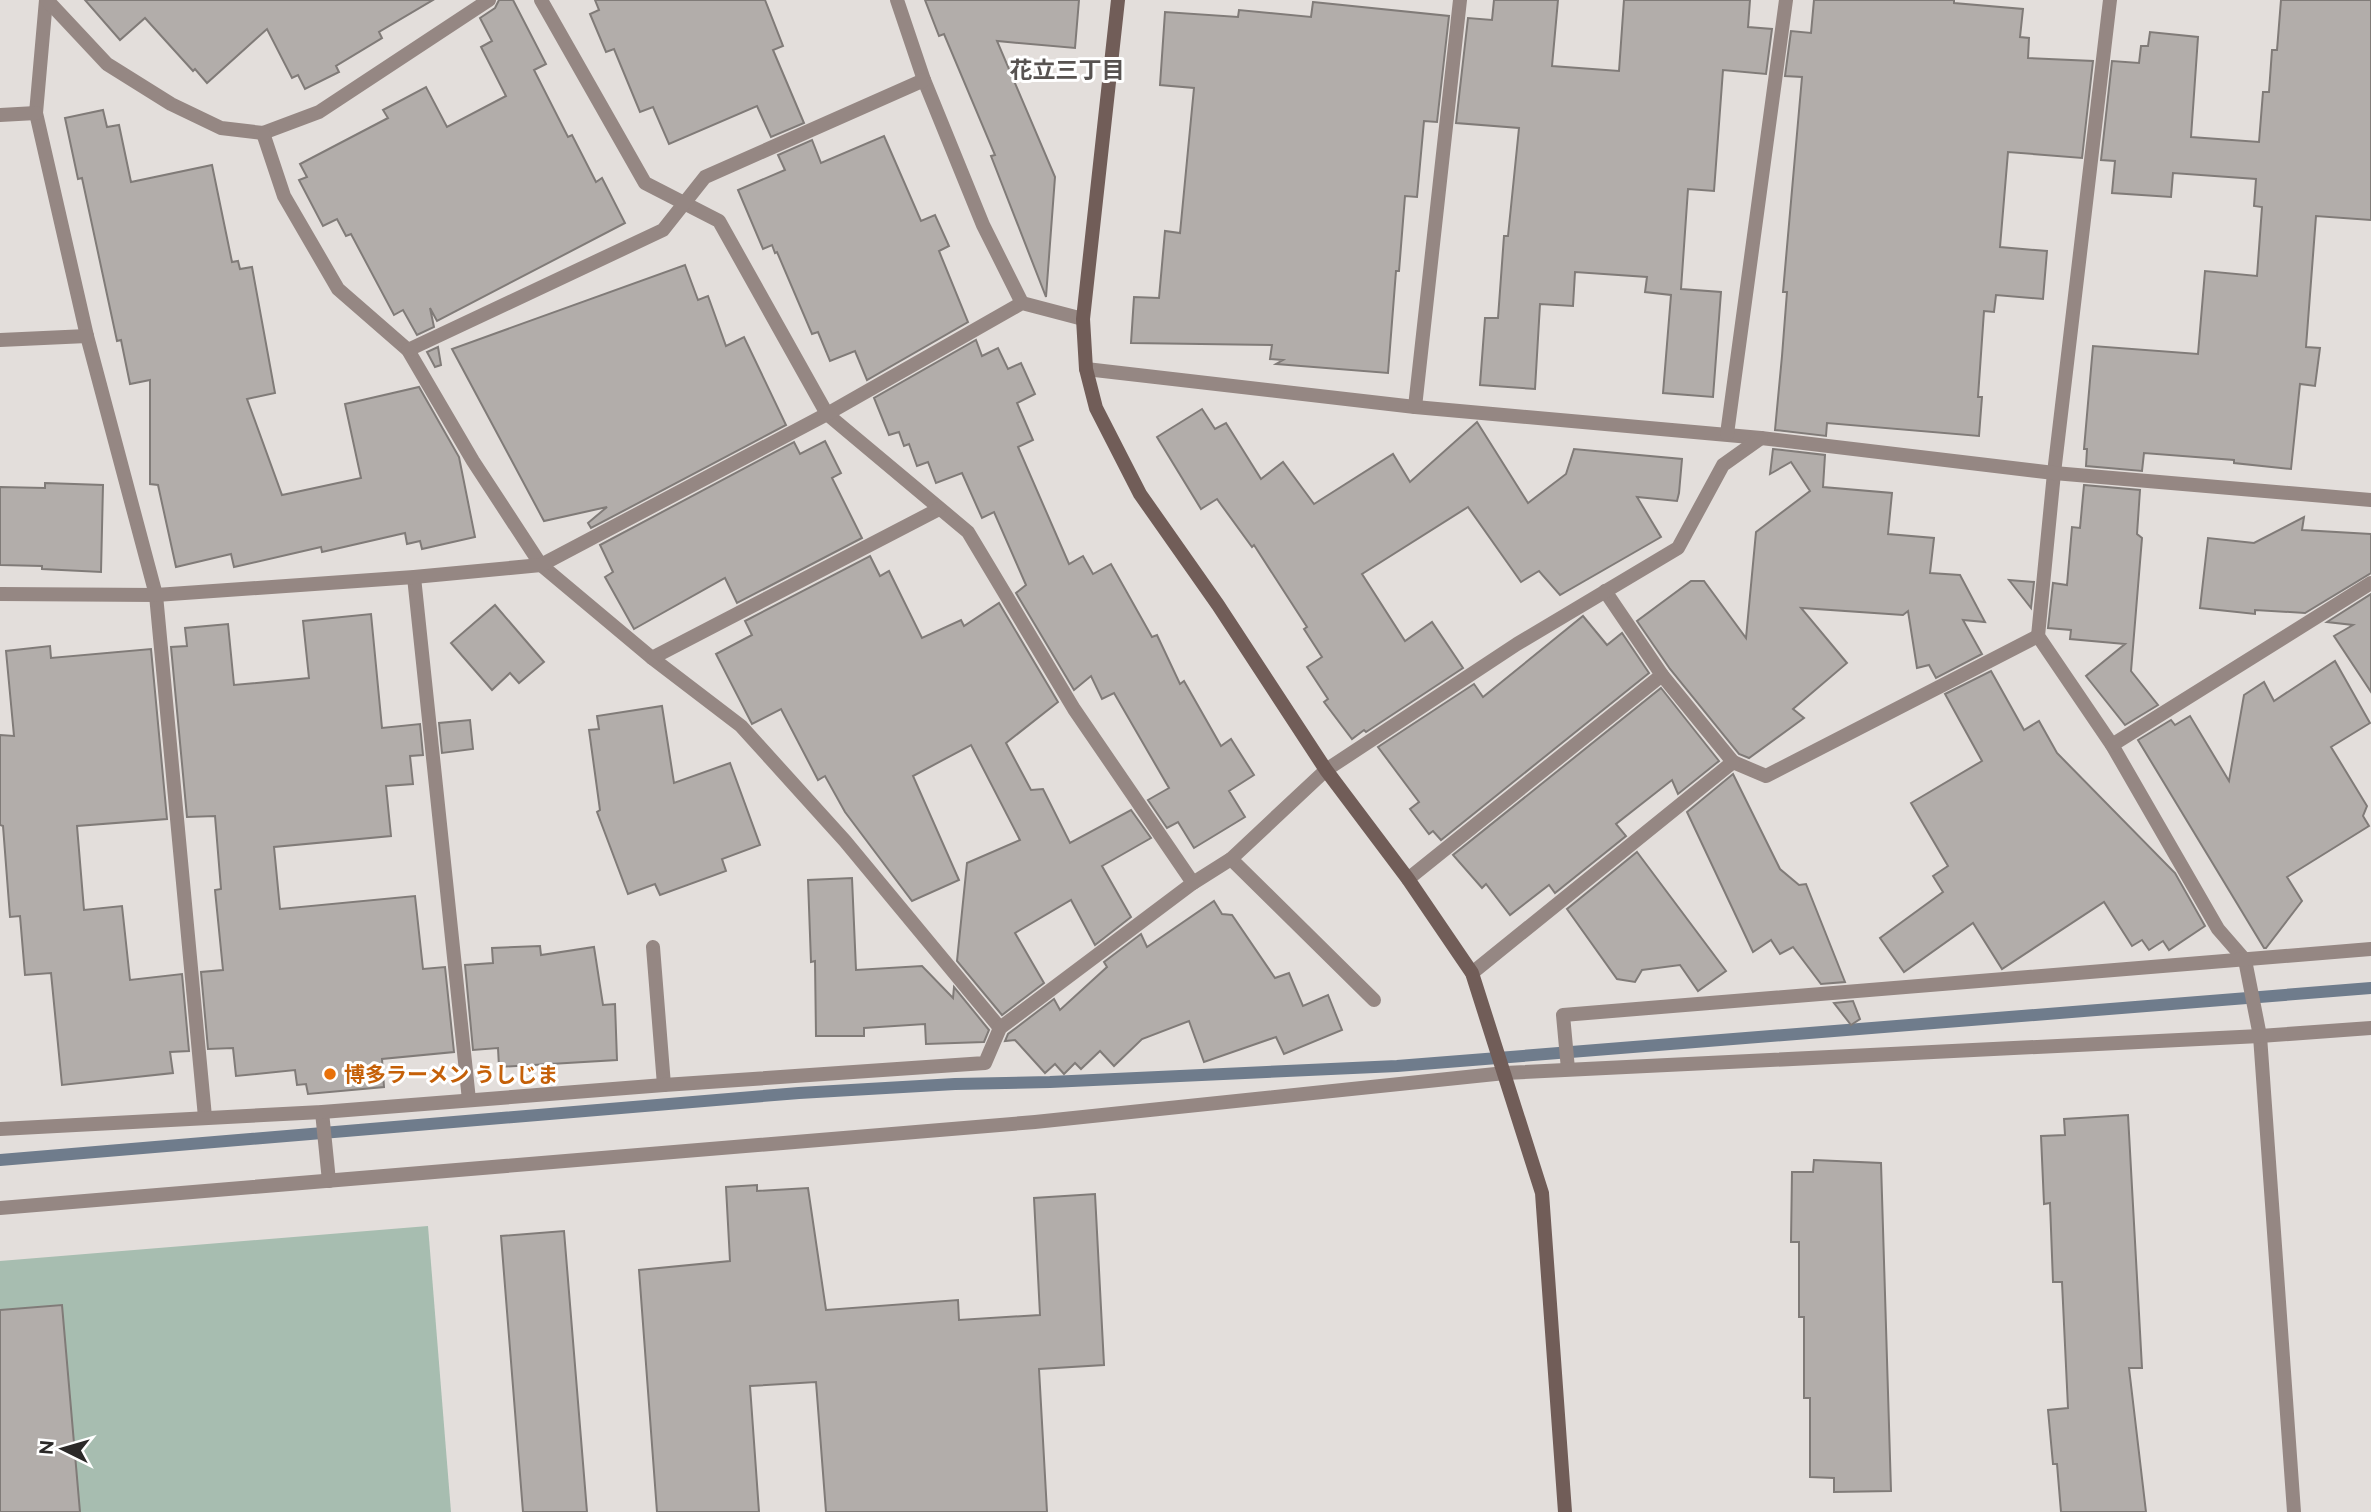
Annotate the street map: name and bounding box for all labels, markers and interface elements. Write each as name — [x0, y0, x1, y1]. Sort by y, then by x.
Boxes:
district label: 花立三丁目 — [1010, 56, 1125, 83]
place label: 博多ラーメン うしじま — [344, 1062, 558, 1087]
marker: 博多ラーメン うしじま — [322, 1066, 338, 1082]
north arrow — [28, 1414, 98, 1484]
text: N — [34, 1439, 58, 1456]

